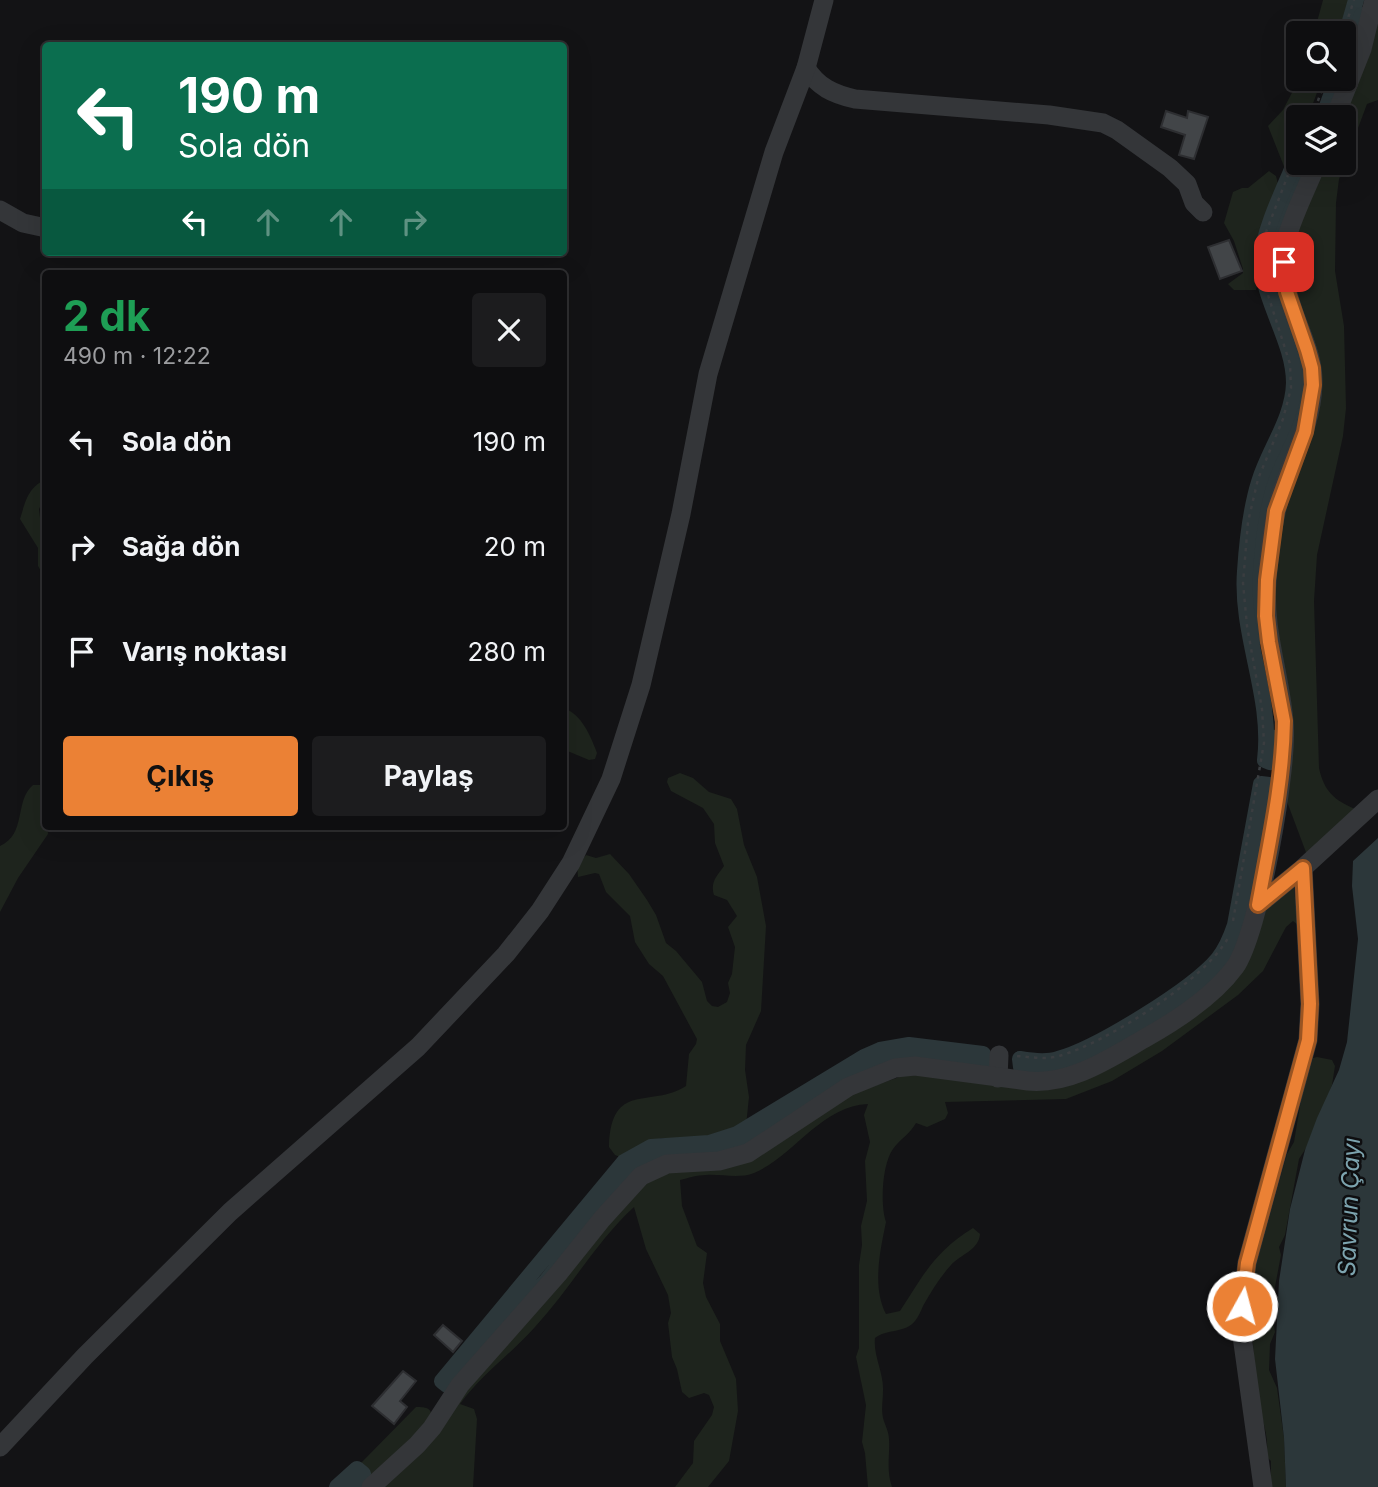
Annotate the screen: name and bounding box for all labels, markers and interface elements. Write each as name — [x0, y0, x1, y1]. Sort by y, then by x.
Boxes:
map controls — [1286, 21, 1356, 175]
button: search — [1286, 21, 1356, 91]
text: 190 m — [178, 66, 320, 125]
icon: left — [63, 70, 154, 161]
button: layers — [1286, 105, 1356, 175]
text: Sola dön — [178, 126, 310, 165]
icon: left — [176, 203, 214, 241]
icon: ahead — [249, 203, 287, 241]
icon: ahead — [322, 203, 360, 241]
icon: right — [395, 203, 433, 241]
pin — [1254, 232, 1314, 292]
icon: arrive — [1265, 243, 1303, 281]
text: 2 dk — [63, 290, 150, 341]
button: close — [472, 293, 546, 367]
text: 490 m · 12:22 — [63, 342, 211, 370]
icon: left — [63, 423, 101, 461]
text: Sola dön — [122, 426, 232, 457]
text: 190 m — [473, 426, 546, 457]
icon: right — [63, 528, 101, 566]
text: Sağa dön — [122, 531, 240, 562]
text: 20 m — [484, 531, 546, 562]
icon: arrive — [63, 633, 101, 671]
text: Varış noktası — [122, 636, 287, 667]
text: 280 m — [468, 636, 546, 667]
button: Çıkış — [63, 736, 298, 816]
button: Paylaş — [312, 736, 546, 816]
water label: Savrun Çayı — [1332, 1137, 1366, 1277]
position arrow — [1205, 1269, 1279, 1343]

